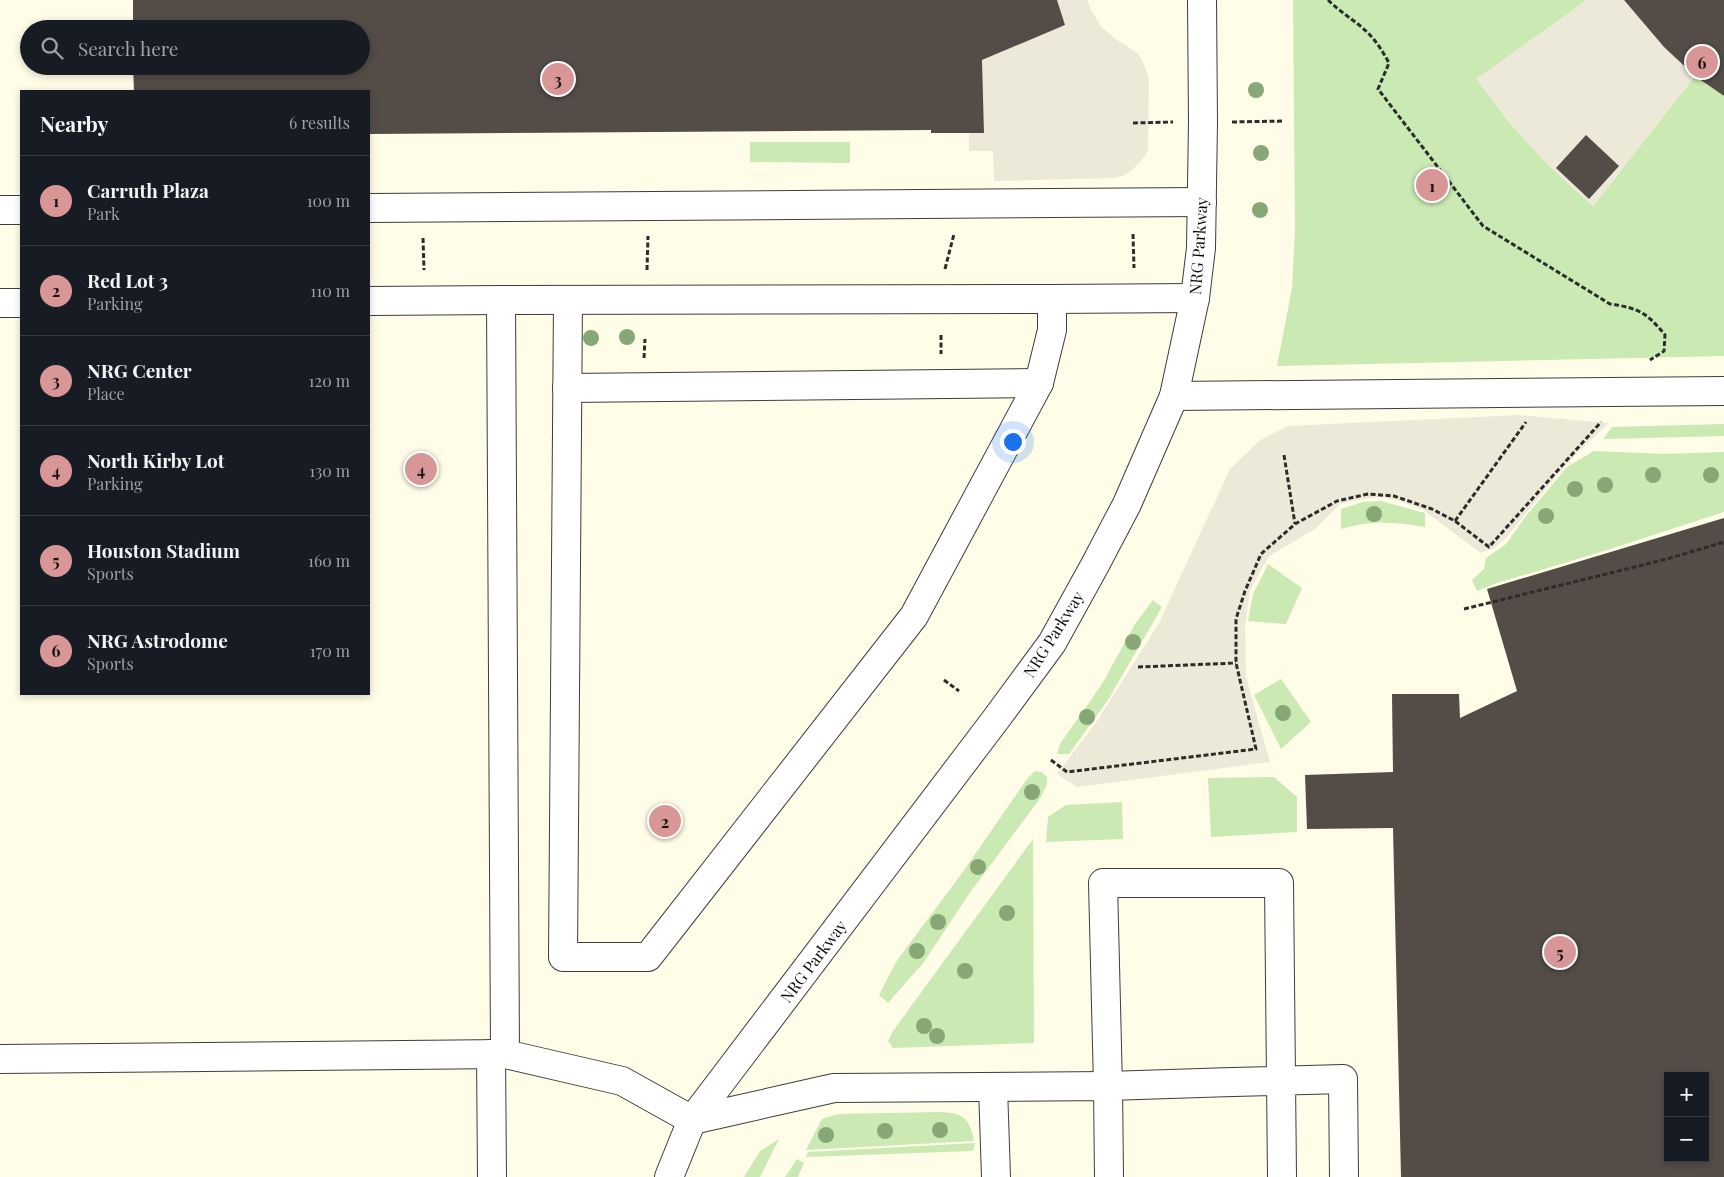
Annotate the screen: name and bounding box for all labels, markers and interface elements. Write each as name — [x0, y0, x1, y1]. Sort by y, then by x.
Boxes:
search box — [20, 20, 370, 75]
icon: search — [38, 34, 66, 62]
text: Search here — [78, 35, 178, 61]
pin: 6 — [1686, 43, 1718, 81]
pin: 3 — [542, 60, 574, 98]
text: Nearby — [40, 109, 109, 137]
text: 6 results — [289, 112, 350, 133]
pin: 1 — [1416, 166, 1448, 204]
text: Carruth Plaza — [87, 177, 209, 203]
text: 1 — [53, 190, 59, 211]
text: 100 m — [307, 190, 350, 211]
street label: NRG Parkway — [1184, 196, 1212, 296]
text: Park — [87, 203, 120, 224]
text: Red Lot 3 — [87, 267, 168, 293]
text: 2 — [52, 280, 60, 301]
text: 110 m — [310, 280, 350, 301]
text: Parking — [87, 293, 142, 314]
text: NRG Center — [87, 357, 192, 383]
text: 3 — [52, 370, 60, 391]
text: 120 m — [309, 370, 350, 391]
text: Place — [87, 383, 125, 404]
your location — [1000, 429, 1026, 455]
text: North Kirby Lot — [87, 447, 224, 473]
pin: 4 — [405, 450, 437, 488]
text: 4 — [52, 460, 60, 481]
text: 130 m — [309, 460, 350, 481]
text: Parking — [87, 473, 142, 494]
text: Houston Stadium — [87, 537, 240, 563]
text: 5 — [52, 550, 60, 571]
text: 160 m — [308, 550, 350, 571]
text: Sports — [87, 563, 134, 584]
street label: NRG Parkway — [1018, 587, 1088, 681]
text: NRG Astrodome — [87, 627, 228, 653]
text: 6 — [52, 640, 60, 661]
text: 170 m — [310, 640, 350, 661]
text: Sports — [87, 653, 134, 674]
pin: 2 — [649, 802, 681, 840]
street label: NRG Parkway — [775, 916, 851, 1006]
pin: 5 — [1544, 933, 1576, 971]
map controls — [1664, 1072, 1709, 1162]
button: + — [1664, 1072, 1709, 1117]
button: − — [1664, 1117, 1709, 1162]

